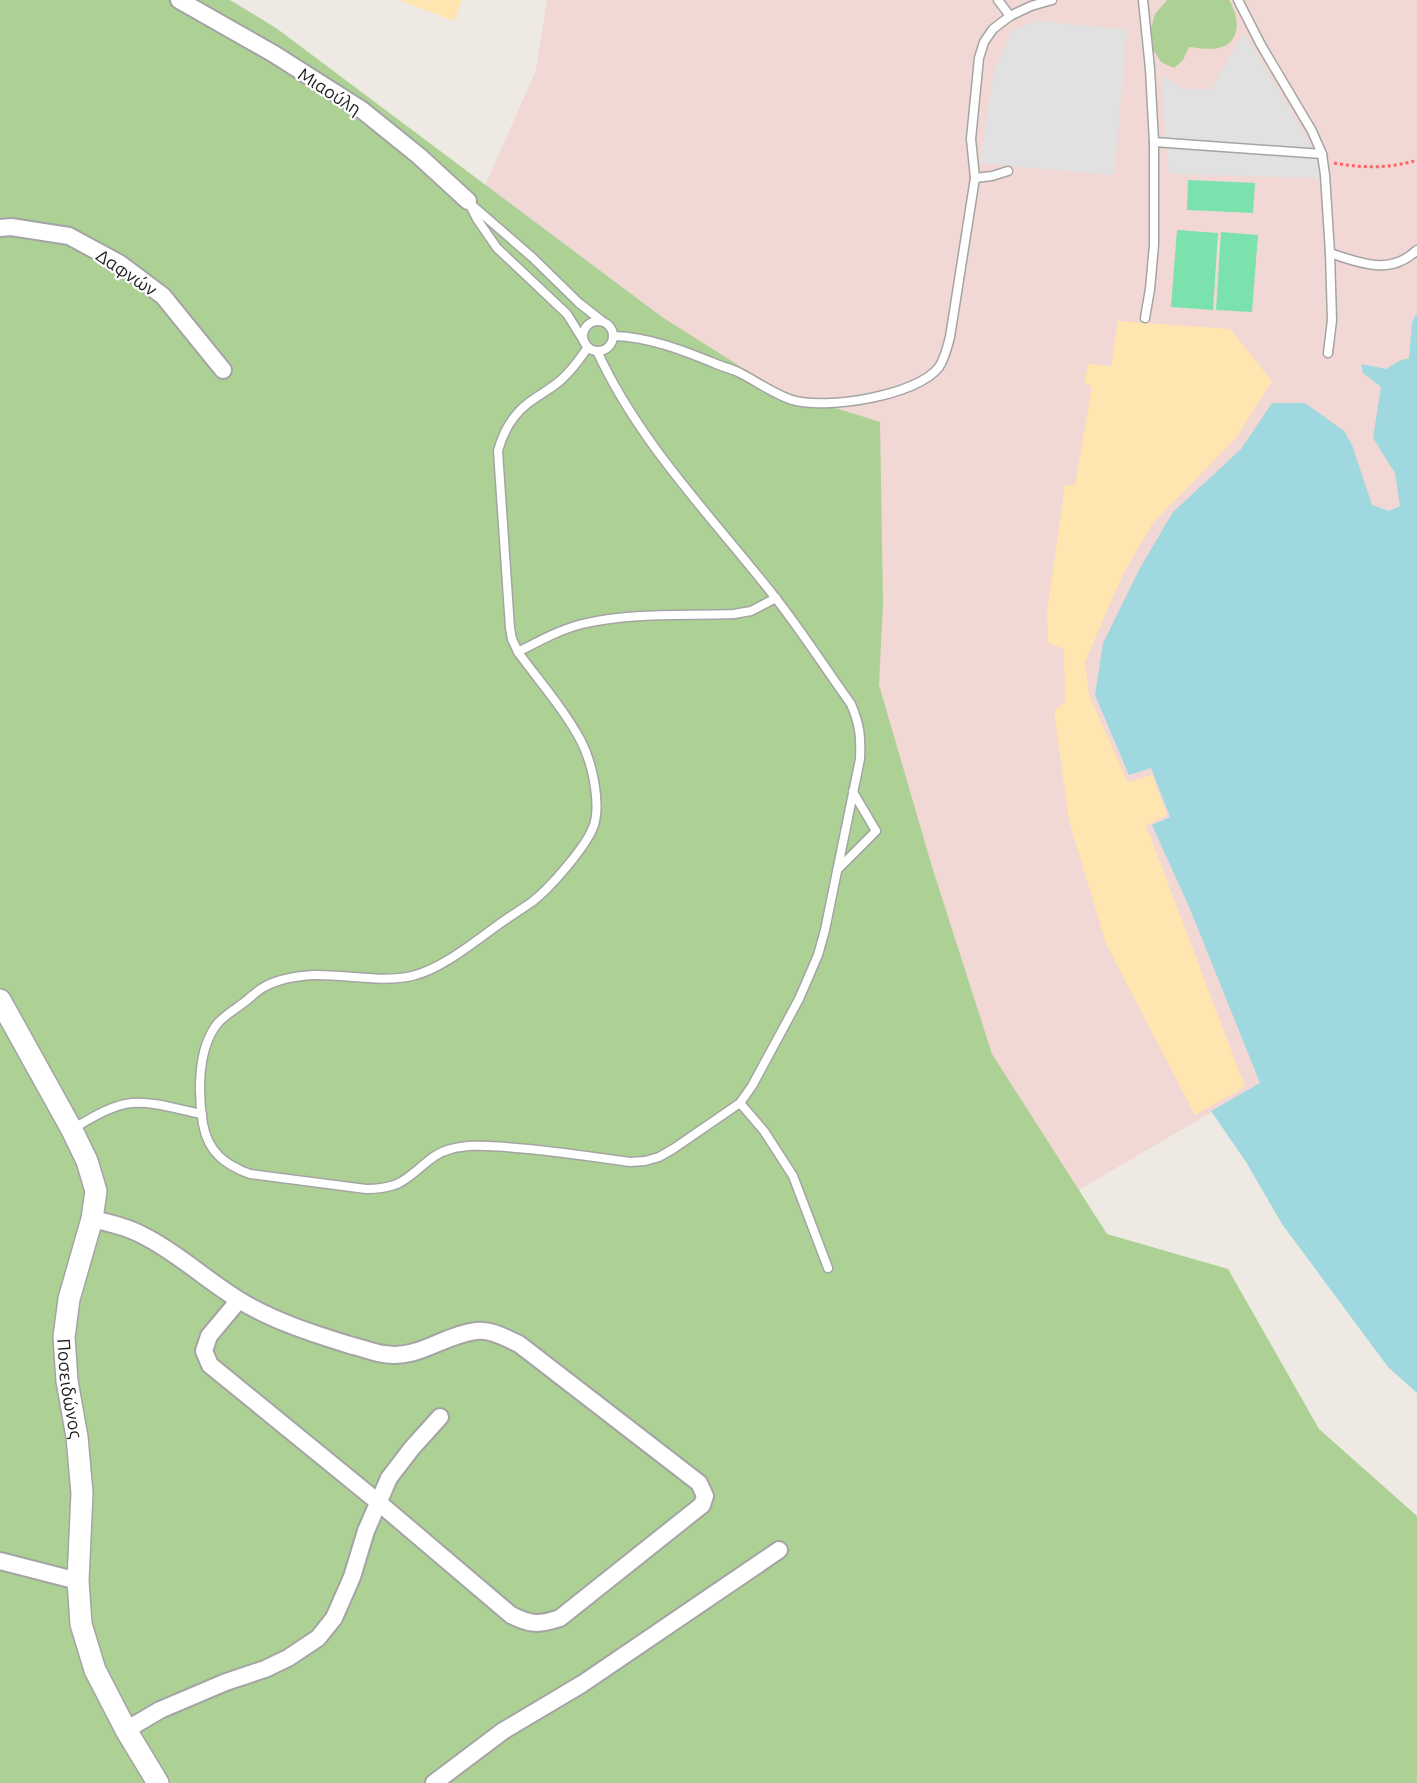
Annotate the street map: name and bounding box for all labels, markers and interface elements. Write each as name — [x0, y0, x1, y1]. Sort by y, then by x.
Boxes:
street label: Μιαούλη — [295, 63, 365, 119]
street label: Δαφνών — [93, 245, 161, 300]
street label: Ποσειδώνος — [54, 1338, 87, 1440]

